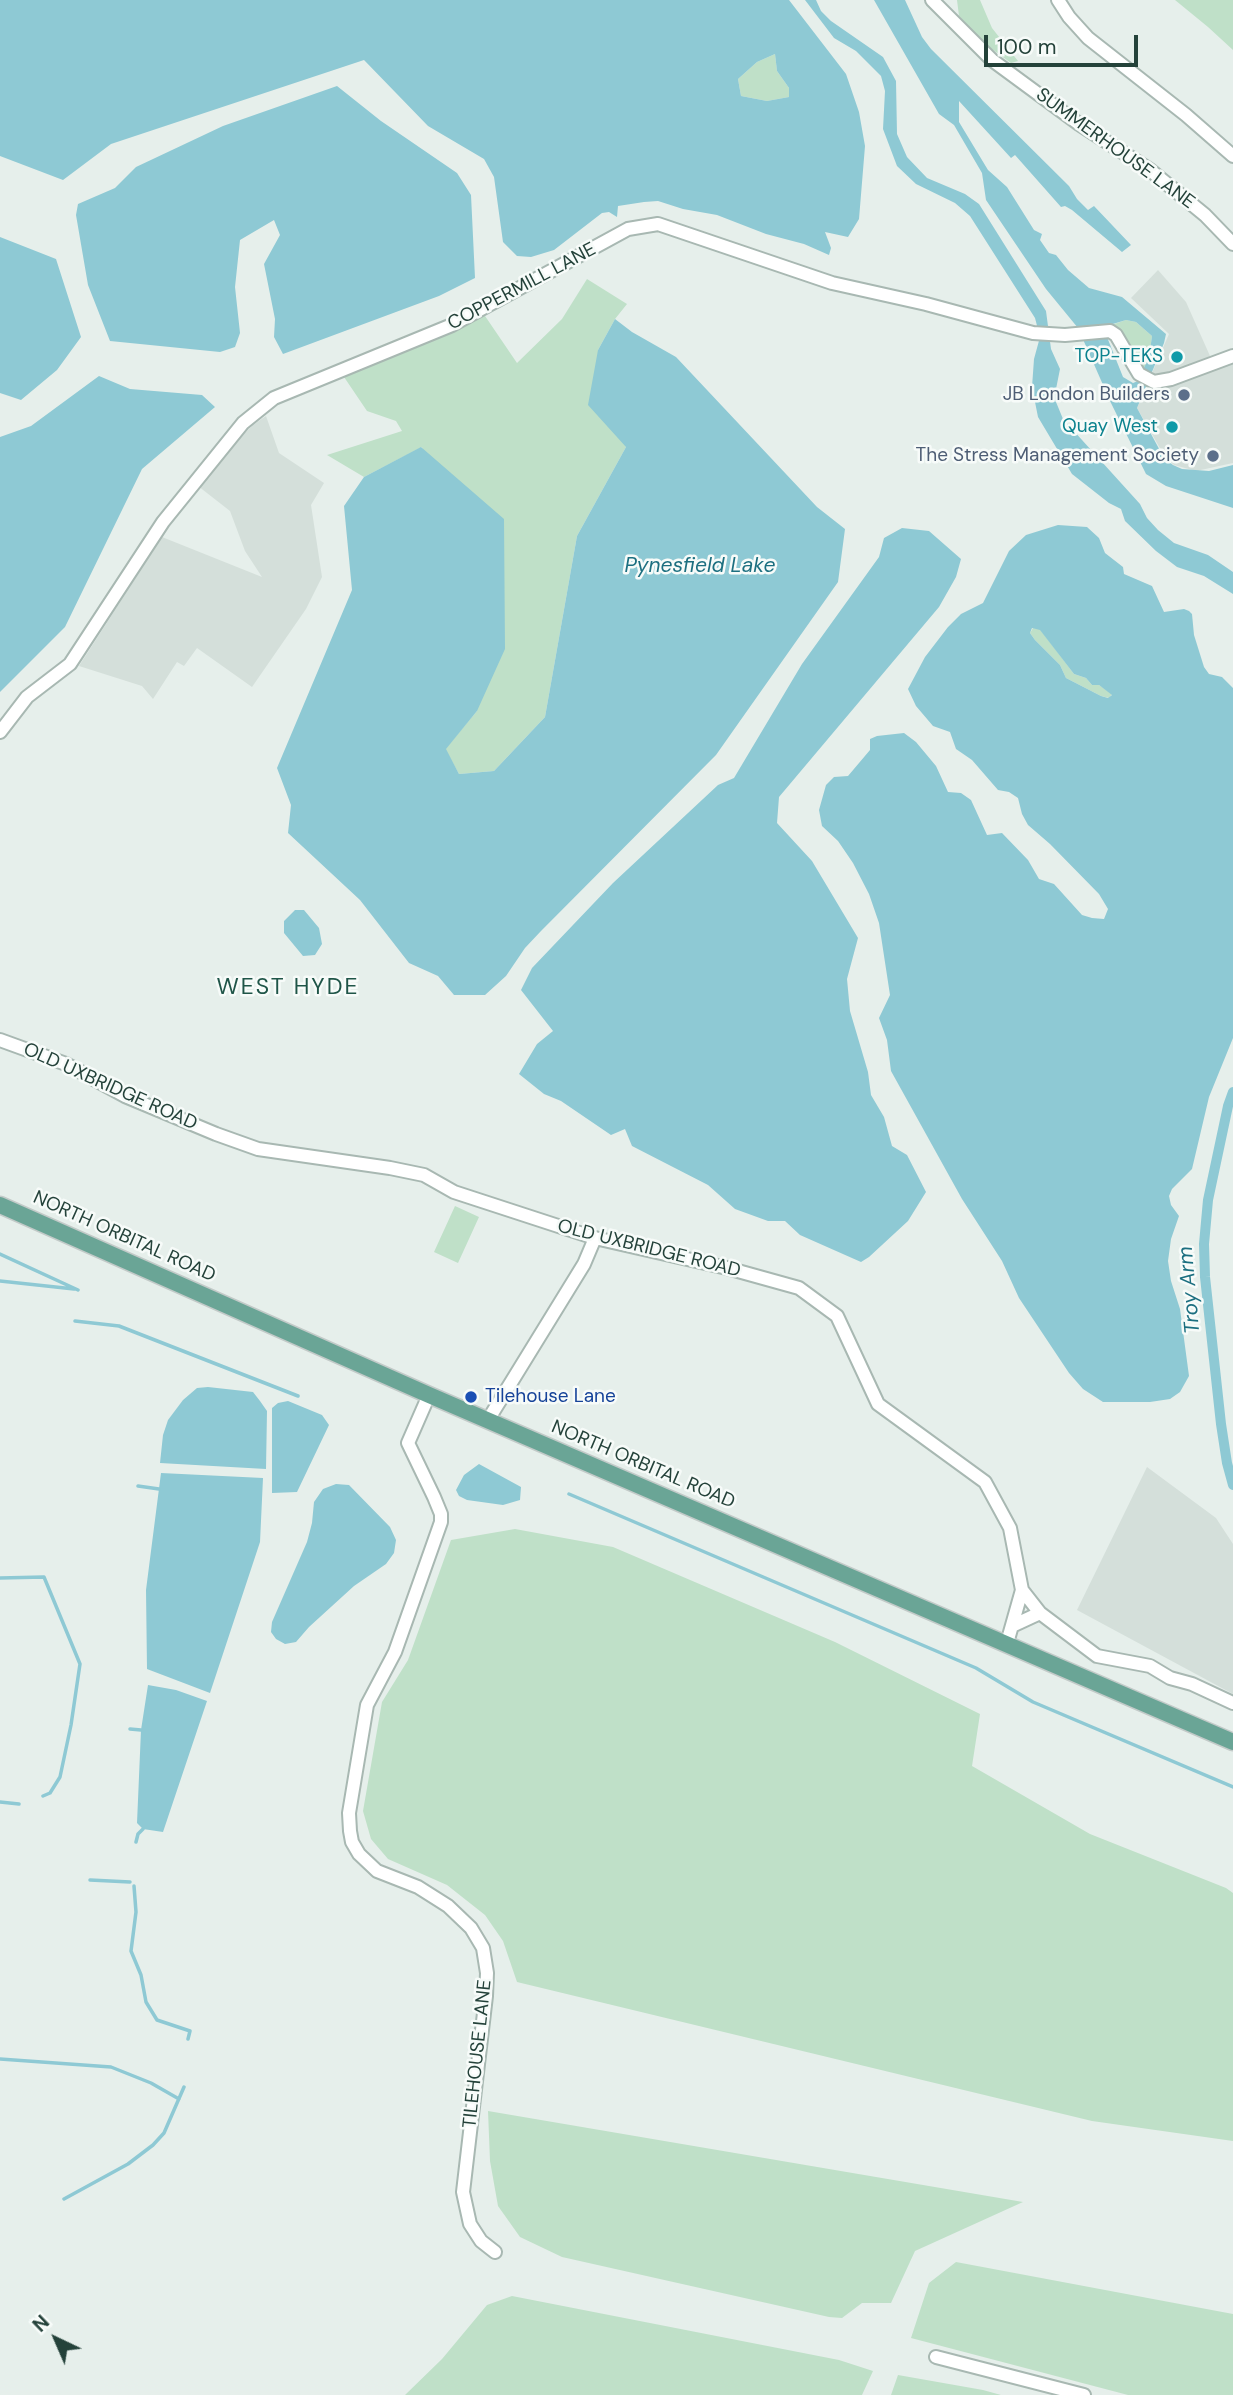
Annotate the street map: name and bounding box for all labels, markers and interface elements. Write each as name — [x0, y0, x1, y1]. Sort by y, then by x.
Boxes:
scale bar — [988, 21, 1142, 65]
text: 100 m — [997, 33, 1057, 61]
street label: SUMMERHOUSE LANE — [1031, 84, 1199, 214]
street label: COPPERMILL LANE — [444, 238, 600, 336]
place label: TOP-TEKS — [1074, 346, 1163, 368]
marker: TOP-TEKS — [1169, 349, 1185, 365]
place label: JB London Builders — [1003, 384, 1170, 406]
marker: JB London Builders — [1176, 387, 1192, 403]
place label: Quay West — [1062, 416, 1158, 438]
marker: Quay West — [1164, 419, 1180, 435]
place label: The Stress Management Society — [916, 445, 1199, 467]
marker: The Stress Management Society — [1205, 448, 1221, 464]
water label: Pynesfield Lake — [624, 553, 776, 579]
district label: WEST HYDE — [218, 974, 358, 1002]
street label: OLD UXBRIDGE ROAD — [20, 1038, 200, 1136]
street label: NORTH ORBITAL ROAD — [29, 1186, 219, 1288]
street label: OLD UXBRIDGE ROAD — [555, 1215, 743, 1283]
water label: Troy Arm — [1174, 1245, 1206, 1335]
place label: Tilehouse Lane — [485, 1386, 616, 1408]
marker: Tilehouse Lane — [463, 1389, 479, 1405]
street label: NORTH ORBITAL ROAD — [548, 1416, 738, 1514]
street label: TILEHOUSE LANE — [459, 1979, 497, 2129]
north arrow — [21, 2304, 91, 2374]
text: N — [27, 2310, 55, 2337]

